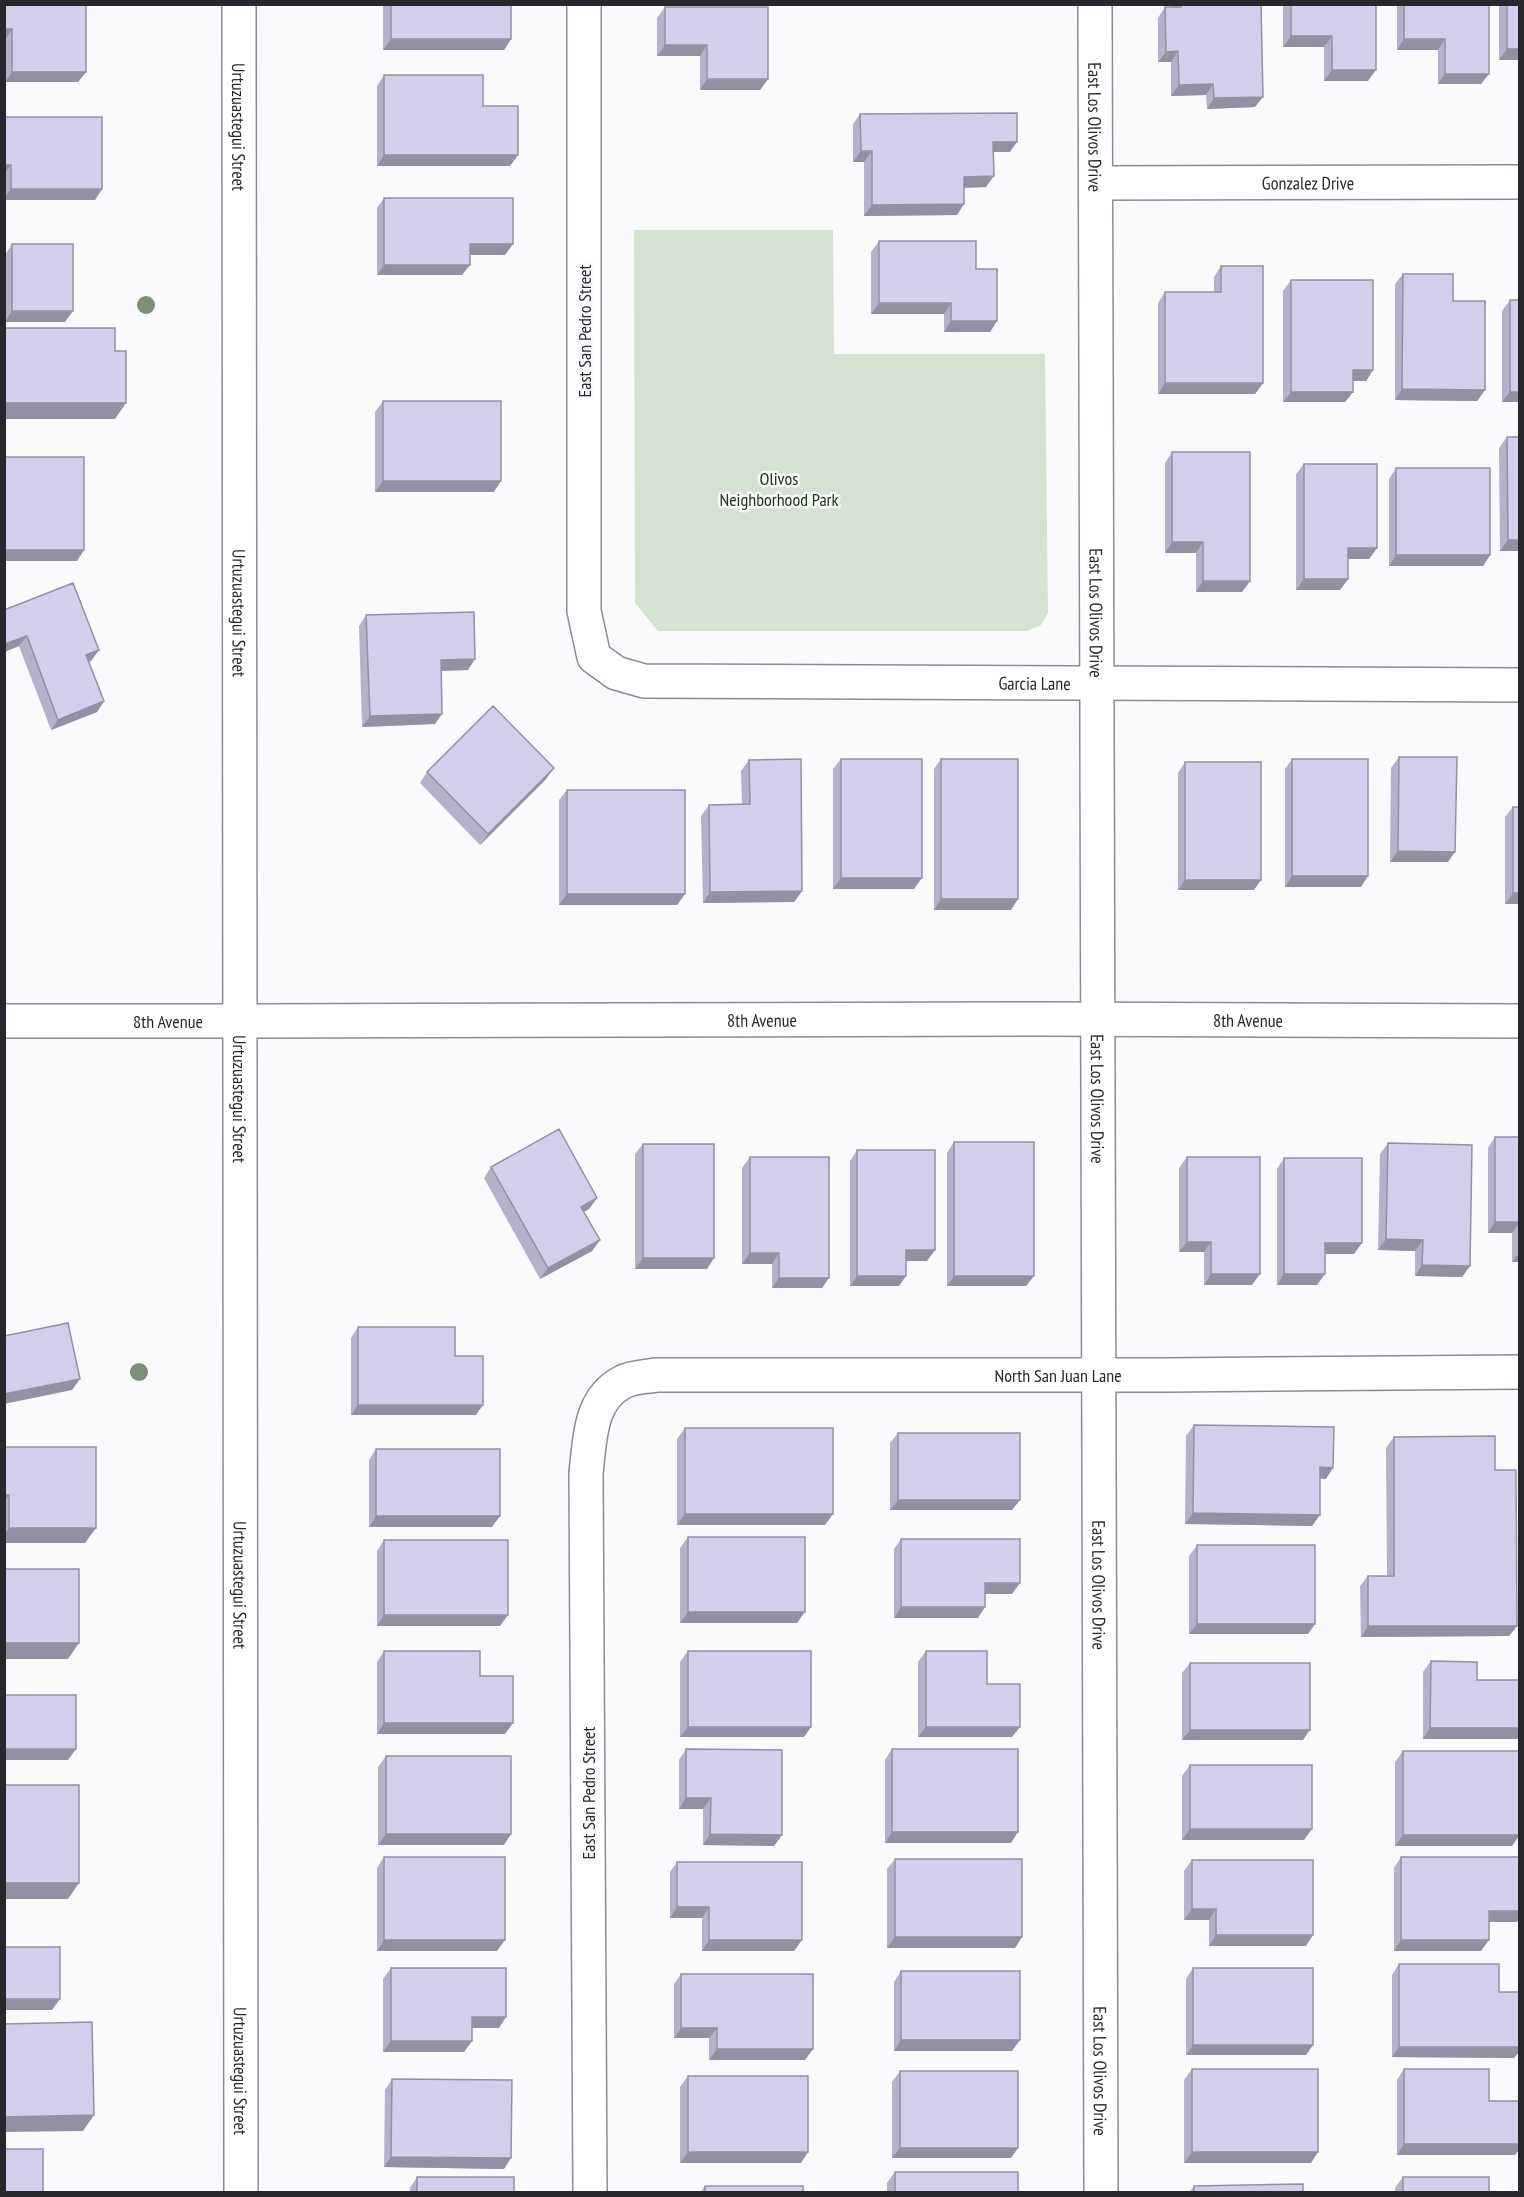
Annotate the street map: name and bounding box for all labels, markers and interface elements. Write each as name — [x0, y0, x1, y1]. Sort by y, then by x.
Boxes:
street label: East Los Olivos Drive — [1084, 62, 1107, 192]
street label: Urtuzuastegui Street — [228, 63, 251, 191]
street label: Gonzalez Drive — [1262, 171, 1354, 194]
street label: East San Pedro Street — [573, 264, 596, 398]
park label: Olivos Neighborhood Park — [719, 467, 839, 511]
street label: East Los Olivos Drive — [1085, 548, 1108, 678]
street label: Urtuzuastegui Street — [228, 549, 251, 677]
street label: Garcia Lane — [998, 671, 1071, 694]
street label: 8th Avenue — [727, 1008, 797, 1031]
street label: 8th Avenue — [1213, 1008, 1283, 1032]
street label: 8th Avenue — [133, 1010, 203, 1033]
street label: East Los Olivos Drive — [1086, 1034, 1110, 1164]
street label: Urtuzuastegui Street — [228, 1035, 252, 1163]
street label: North San Juan Lane — [995, 1364, 1122, 1387]
street label: East Los Olivos Drive — [1088, 1520, 1111, 1650]
street label: Urtuzuastegui Street — [229, 1521, 252, 1649]
street label: East San Pedro Street — [577, 1726, 600, 1860]
street label: East Los Olivos Drive — [1089, 2006, 1112, 2136]
street label: Urtuzuastegui Street — [229, 2007, 252, 2135]

